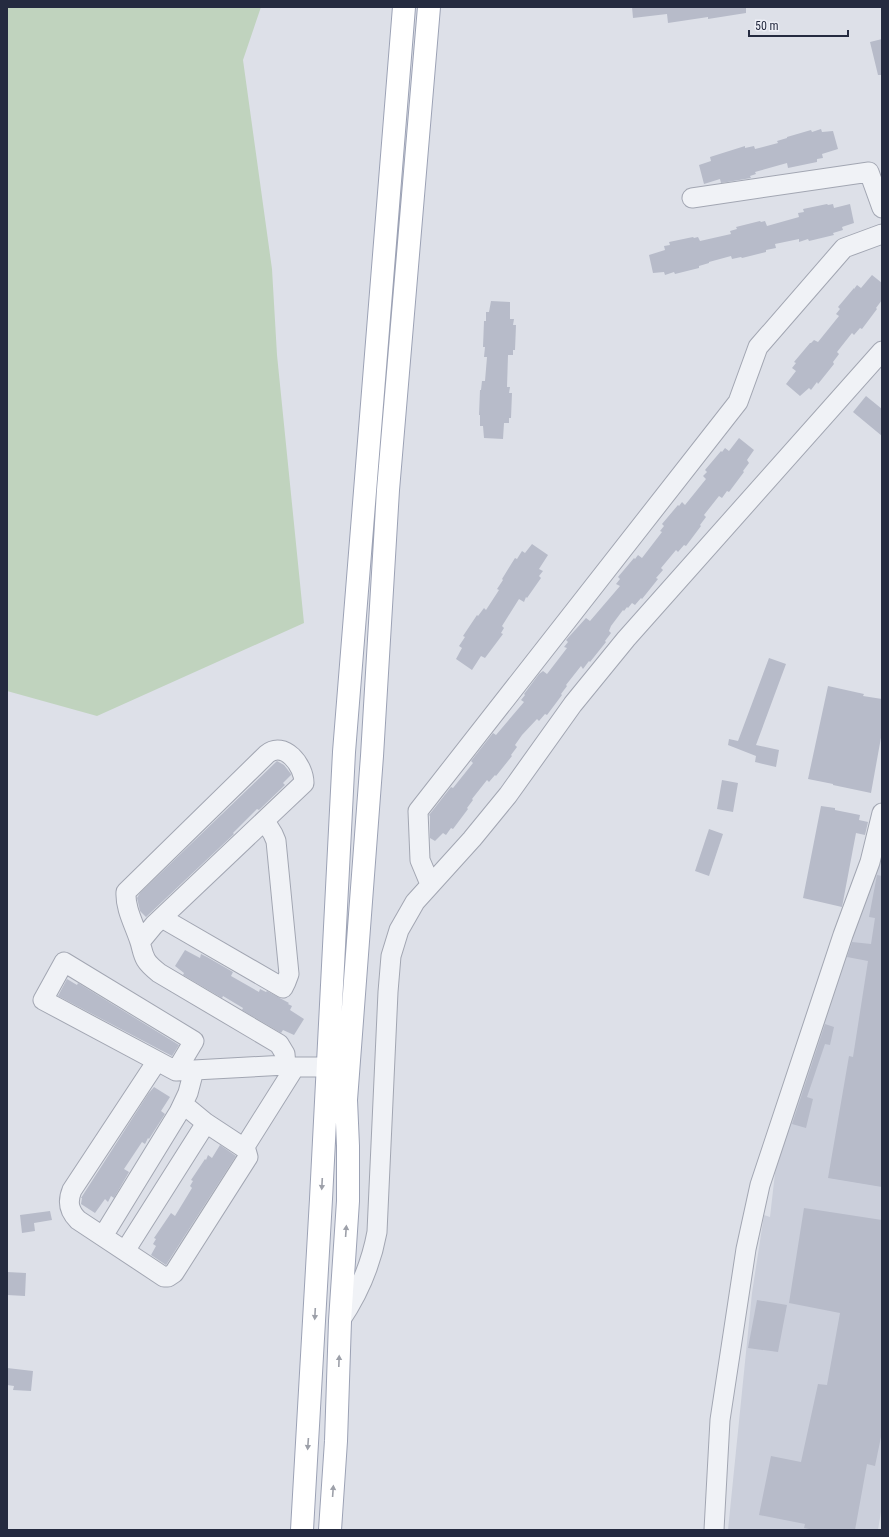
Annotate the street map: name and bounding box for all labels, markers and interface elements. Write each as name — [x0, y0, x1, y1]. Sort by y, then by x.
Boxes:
scale bar — [749, 12, 848, 38]
text: 50 m — [755, 19, 779, 33]
one-way arrow — [319, 1178, 326, 1190]
one-way arrow — [343, 1225, 350, 1237]
one-way arrow — [312, 1308, 319, 1320]
one-way arrow — [336, 1354, 342, 1367]
one-way arrow — [305, 1438, 311, 1451]
one-way arrow — [329, 1485, 336, 1497]

